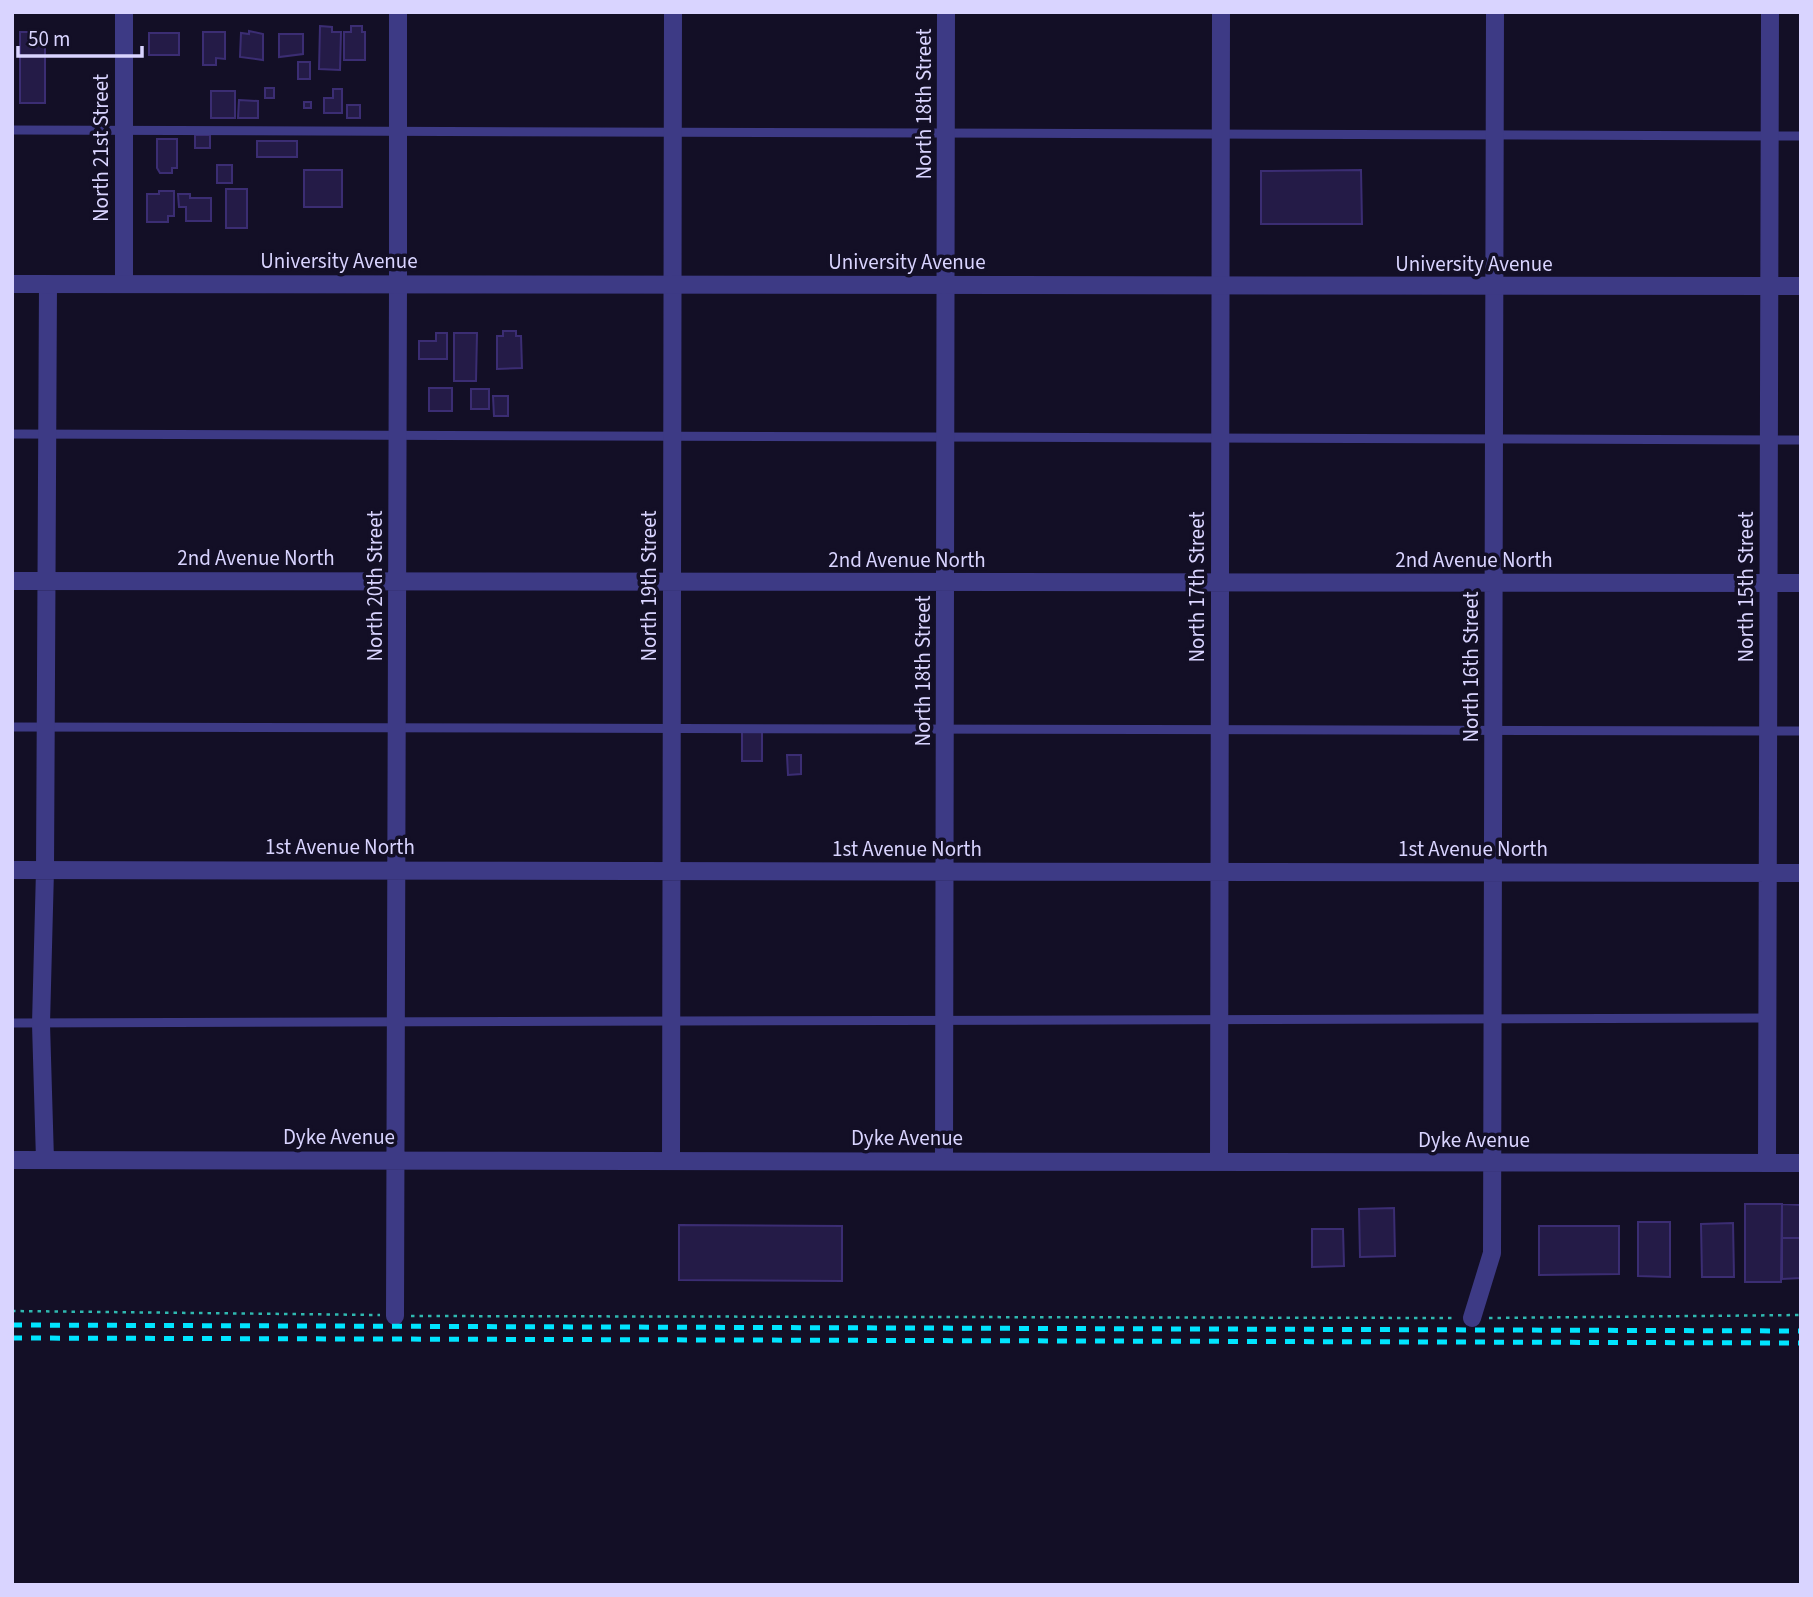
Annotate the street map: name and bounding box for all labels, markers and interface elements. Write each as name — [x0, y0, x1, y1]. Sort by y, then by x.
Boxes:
scale bar — [18, 14, 142, 58]
text: 50 m — [28, 24, 70, 54]
street label: North 18th Street — [909, 28, 939, 180]
street label: North 21st Street — [86, 74, 116, 222]
street label: University Avenue — [260, 246, 418, 276]
street label: University Avenue — [828, 247, 986, 277]
street label: University Avenue — [1395, 249, 1553, 279]
street label: North 20th Street — [360, 510, 390, 662]
street label: North 19th Street — [634, 510, 664, 662]
street label: North 17th Street — [1182, 511, 1212, 663]
street label: North 15th Street — [1731, 511, 1761, 663]
street label: 2nd Avenue North — [177, 543, 335, 573]
street label: 2nd Avenue North — [828, 545, 986, 575]
street label: 2nd Avenue North — [1395, 545, 1553, 575]
street label: North 16th Street — [1456, 591, 1486, 743]
street label: North 18th Street — [908, 595, 938, 747]
street label: 1st Avenue North — [265, 832, 415, 862]
street label: 1st Avenue North — [832, 834, 982, 864]
street label: 1st Avenue North — [1398, 834, 1548, 864]
street label: Dyke Avenue — [283, 1122, 395, 1152]
street label: Dyke Avenue — [851, 1123, 963, 1153]
street label: Dyke Avenue — [1418, 1125, 1530, 1155]

